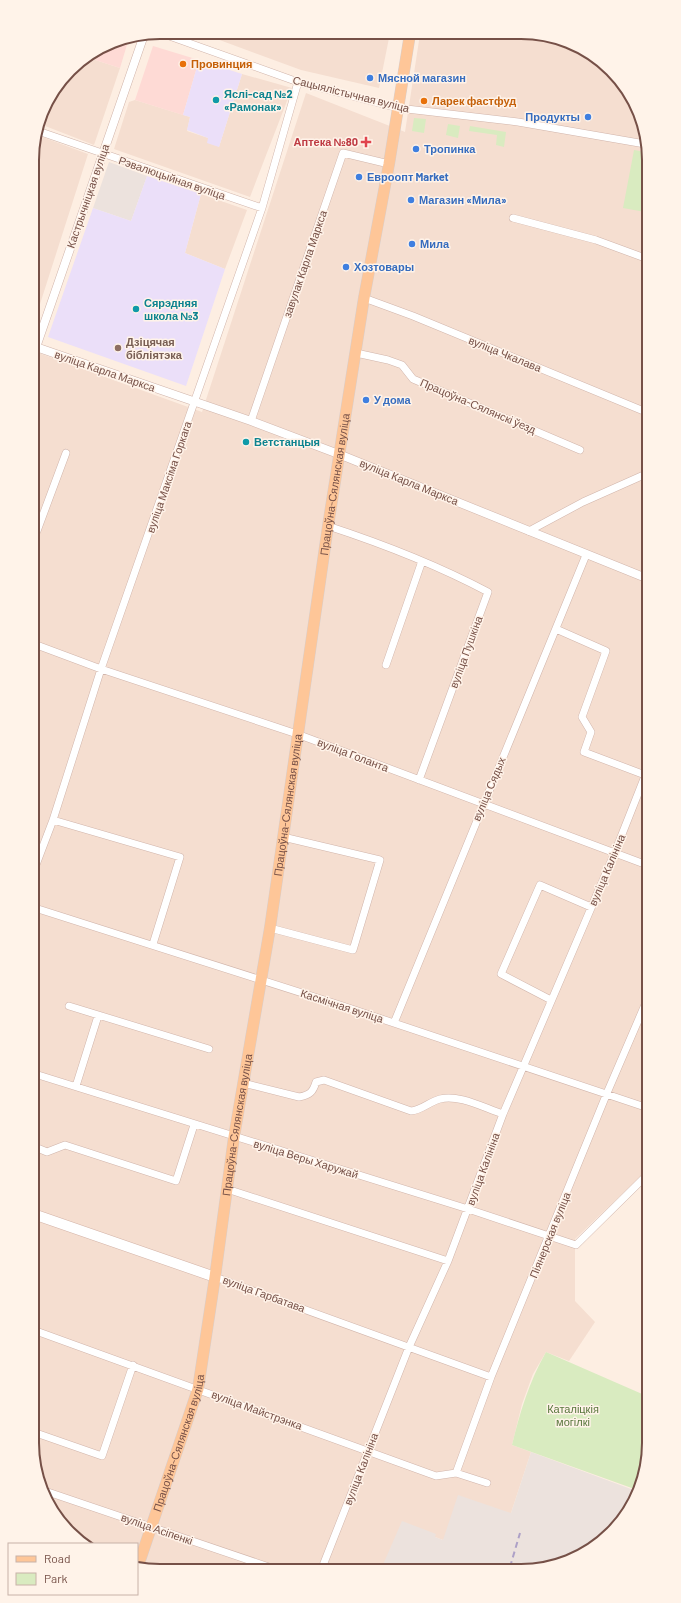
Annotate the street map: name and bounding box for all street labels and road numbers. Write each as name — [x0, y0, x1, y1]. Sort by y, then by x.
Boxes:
street label: Сацыялістычная вуліца — [291, 73, 412, 115]
street label: Кастрычніцкая вуліца — [64, 141, 112, 250]
street label: Рэвалюцыйная вуліца — [117, 153, 228, 202]
street label: завулак Карла Маркса — [280, 208, 329, 319]
street label: вуліца Чкалава — [467, 333, 544, 374]
street label: вуліца Карла Маркса — [53, 347, 158, 394]
street label: Працоўна-Сялянскі ўезд — [418, 375, 539, 436]
street label: Працоўна-Сялянская вуліца — [317, 411, 352, 556]
street label: вуліца Максіма Горкага — [143, 419, 194, 534]
street label: вуліца Карла Маркса — [358, 456, 461, 508]
street label: вуліца Пушкіна — [446, 613, 485, 690]
street label: Працоўна-Сялянская вуліца — [271, 732, 304, 877]
street label: вуліца Голанта — [316, 735, 391, 774]
street label: вуліца Сядых — [469, 754, 508, 823]
street label: вуліца Калініна — [586, 831, 628, 908]
street label: Касмічная вуліца — [299, 986, 386, 1025]
street label: Працоўна-Сялянская вуліца — [219, 1052, 254, 1197]
street label: вуліца Калініна — [463, 1130, 502, 1207]
street label: вуліца Веры Харужай — [252, 1136, 360, 1181]
street label: Піянерская вуліца — [526, 1189, 573, 1280]
street label: вуліца Гарбатава — [221, 1273, 308, 1315]
street label: Працоўна-Сялянская вуліца — [150, 1372, 206, 1513]
street label: вуліца Майстрэнка — [210, 1387, 305, 1432]
street label: вуліца Калініна — [341, 1430, 381, 1507]
street label: вуліца Асіпенкі — [120, 1510, 195, 1547]

